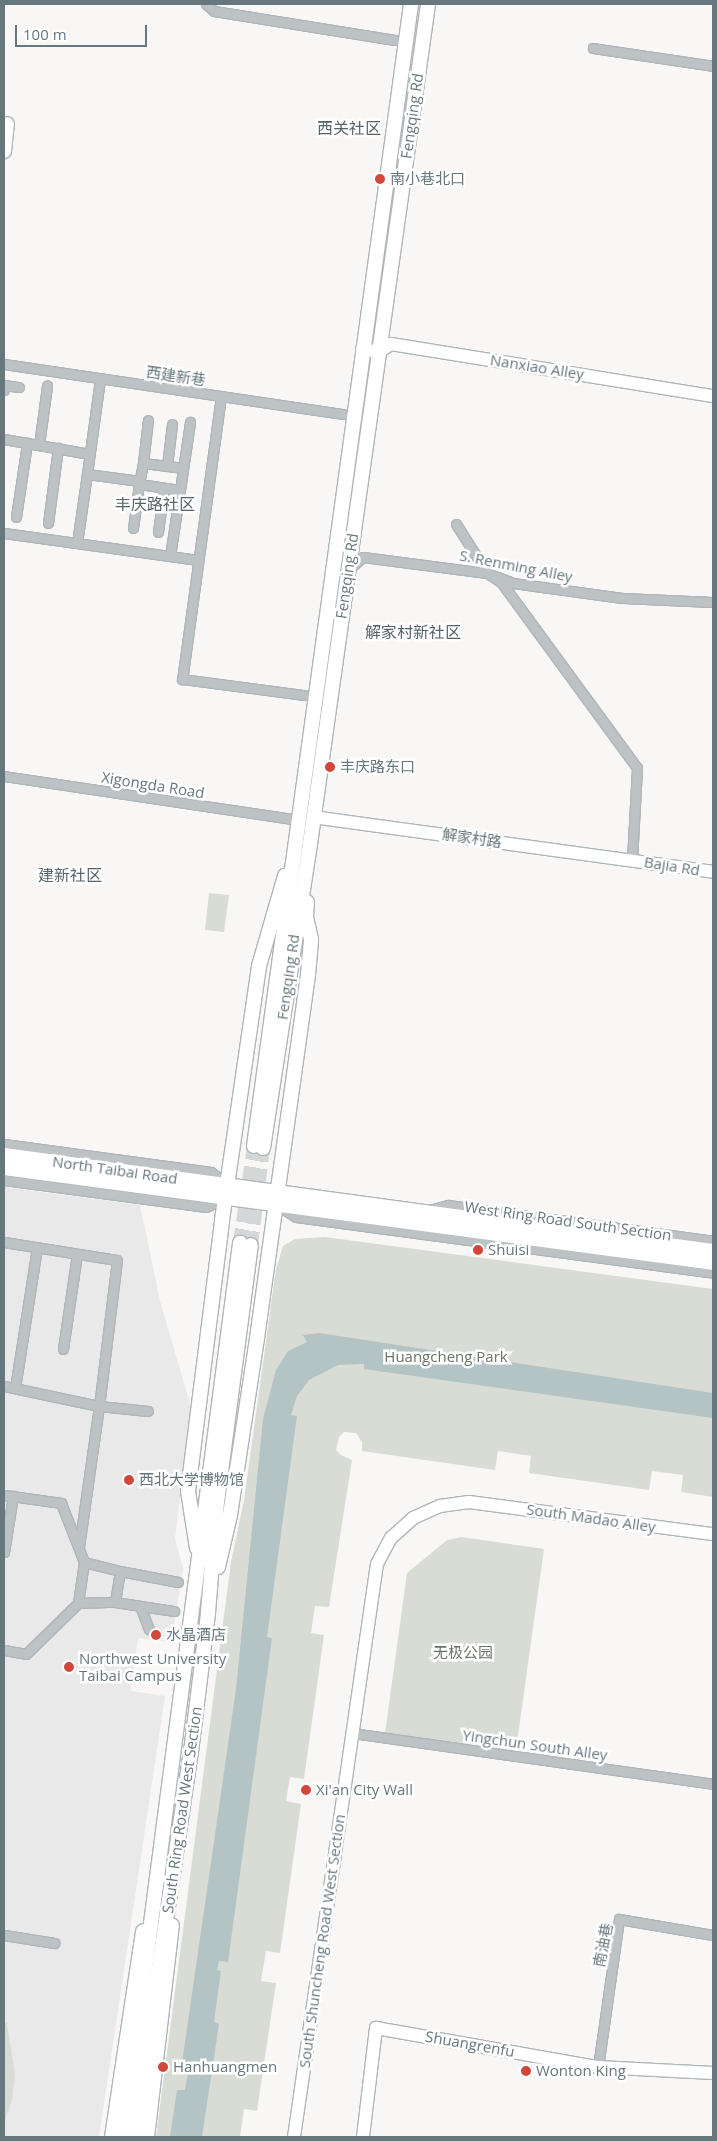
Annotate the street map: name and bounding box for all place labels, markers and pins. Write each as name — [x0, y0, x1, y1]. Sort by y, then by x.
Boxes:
place label: 南小巷北口 — [390, 170, 465, 188]
marker: 南小巷北口 — [374, 173, 386, 185]
place label: 丰庆路东口 — [340, 758, 415, 776]
marker: 丰庆路东口 — [324, 761, 336, 773]
place label: Shuisi — [488, 1241, 529, 1259]
marker: Shuisi — [472, 1244, 484, 1256]
place label: 西北大学博物馆 — [139, 1471, 244, 1489]
marker: 西北大学博物馆 — [123, 1474, 135, 1486]
place label: 水晶酒店 — [166, 1626, 226, 1644]
marker: 水晶酒店 — [150, 1629, 162, 1641]
place label: Northwest University Taibai Campus — [79, 1649, 226, 1684]
marker: Northwest University Taibai Campus — [63, 1661, 75, 1673]
place label: Xi'an City Wall — [316, 1781, 413, 1799]
marker: Xi'an City Wall — [300, 1784, 312, 1796]
place label: Hanhuangmen — [173, 2058, 277, 2076]
marker: Hanhuangmen — [157, 2061, 169, 2073]
place label: Wonton King — [536, 2062, 626, 2080]
marker: Wonton King — [520, 2065, 532, 2077]

